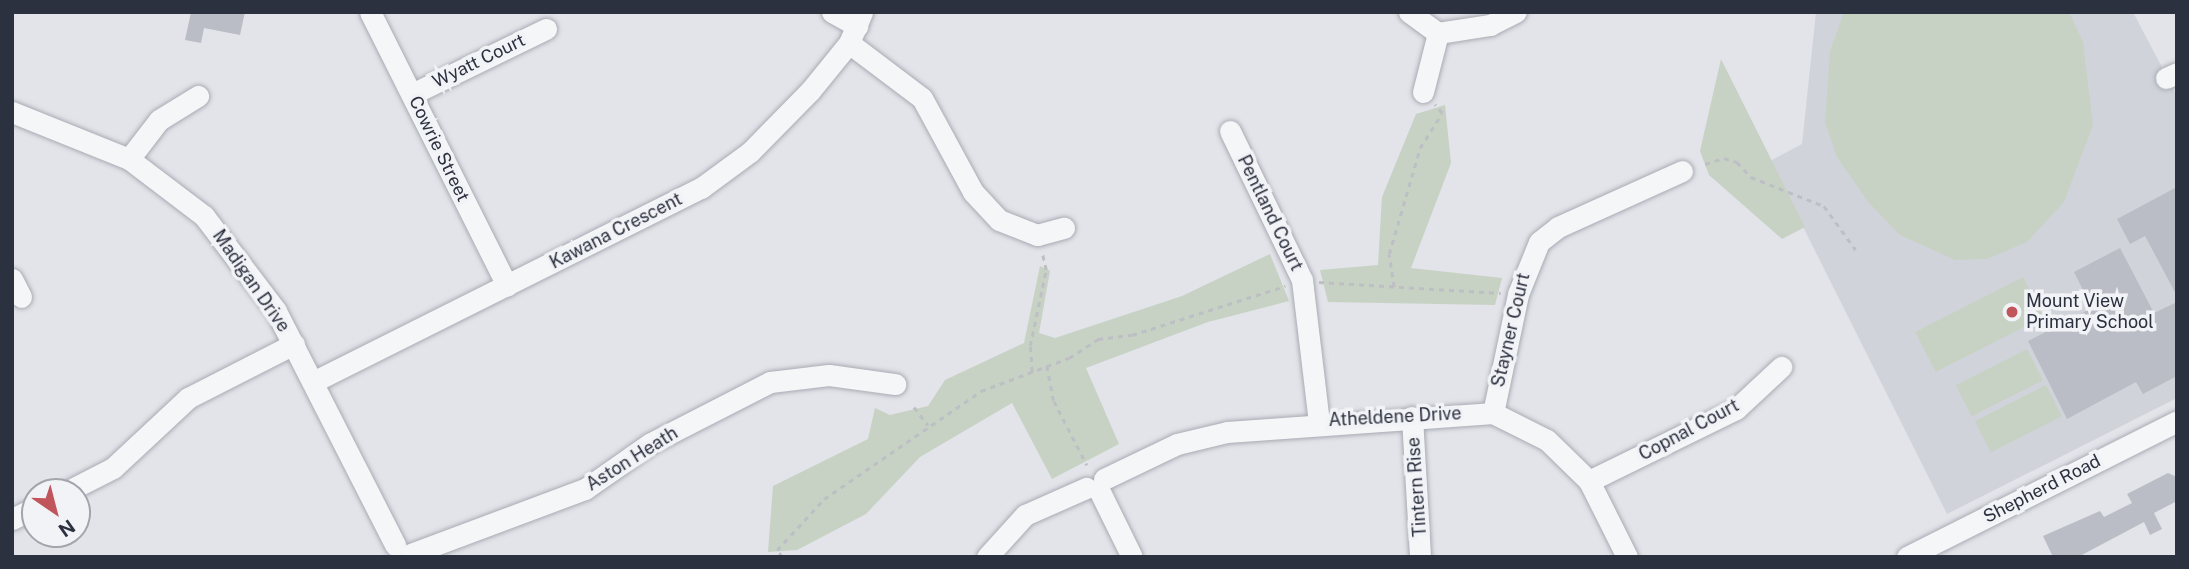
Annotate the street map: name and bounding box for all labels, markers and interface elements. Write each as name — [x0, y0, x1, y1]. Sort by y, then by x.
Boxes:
street label: Wyatt Court — [429, 29, 529, 93]
street label: Cowrie Street — [404, 93, 474, 205]
street label: Pentland Court — [1233, 152, 1307, 274]
street label: Kawana Crescent — [546, 188, 686, 274]
street label: Madigan Drive — [208, 226, 294, 336]
street label: Stayner Court — [1487, 271, 1535, 389]
place label: Mount View Primary School — [2026, 291, 2154, 334]
marker: Mount View Primary School — [2004, 304, 2020, 320]
street label: Copnal Court — [1635, 395, 1743, 465]
street label: Atheldene Drive — [1328, 403, 1462, 431]
street label: Aston Heath — [582, 422, 682, 496]
street label: Tintern Rise — [1403, 436, 1431, 538]
street label: Shepherd Road — [1980, 450, 2104, 528]
north arrow — [21, 478, 91, 548]
text: N — [55, 515, 79, 542]

